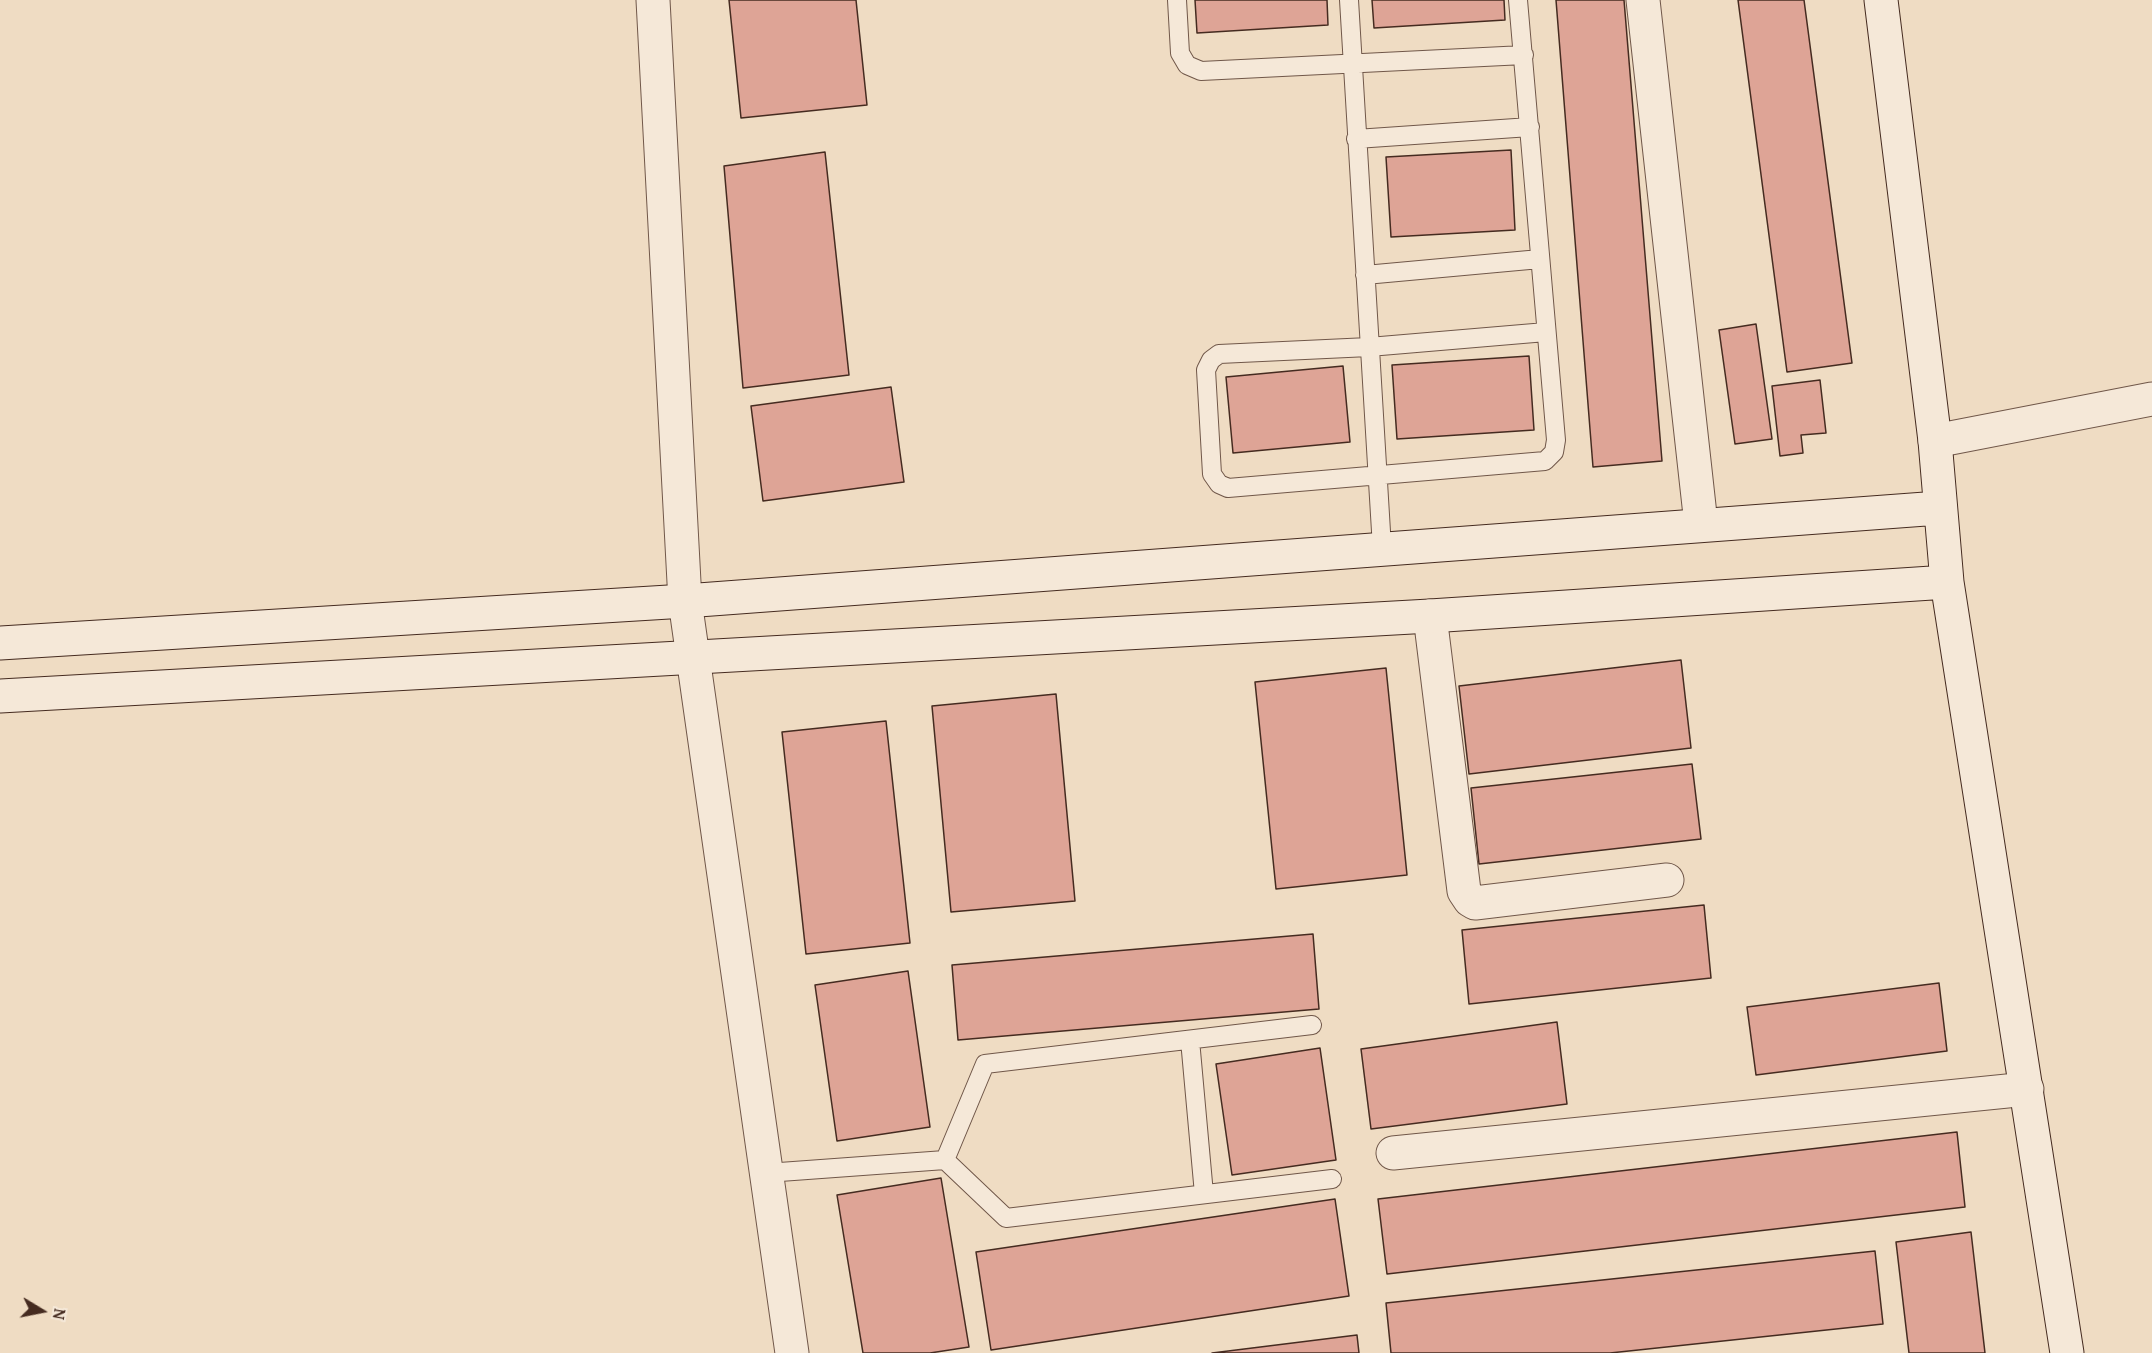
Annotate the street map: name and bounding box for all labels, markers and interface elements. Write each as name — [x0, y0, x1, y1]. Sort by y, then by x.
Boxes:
north arrow — [12, 1281, 72, 1341]
text: N — [47, 1307, 72, 1321]

